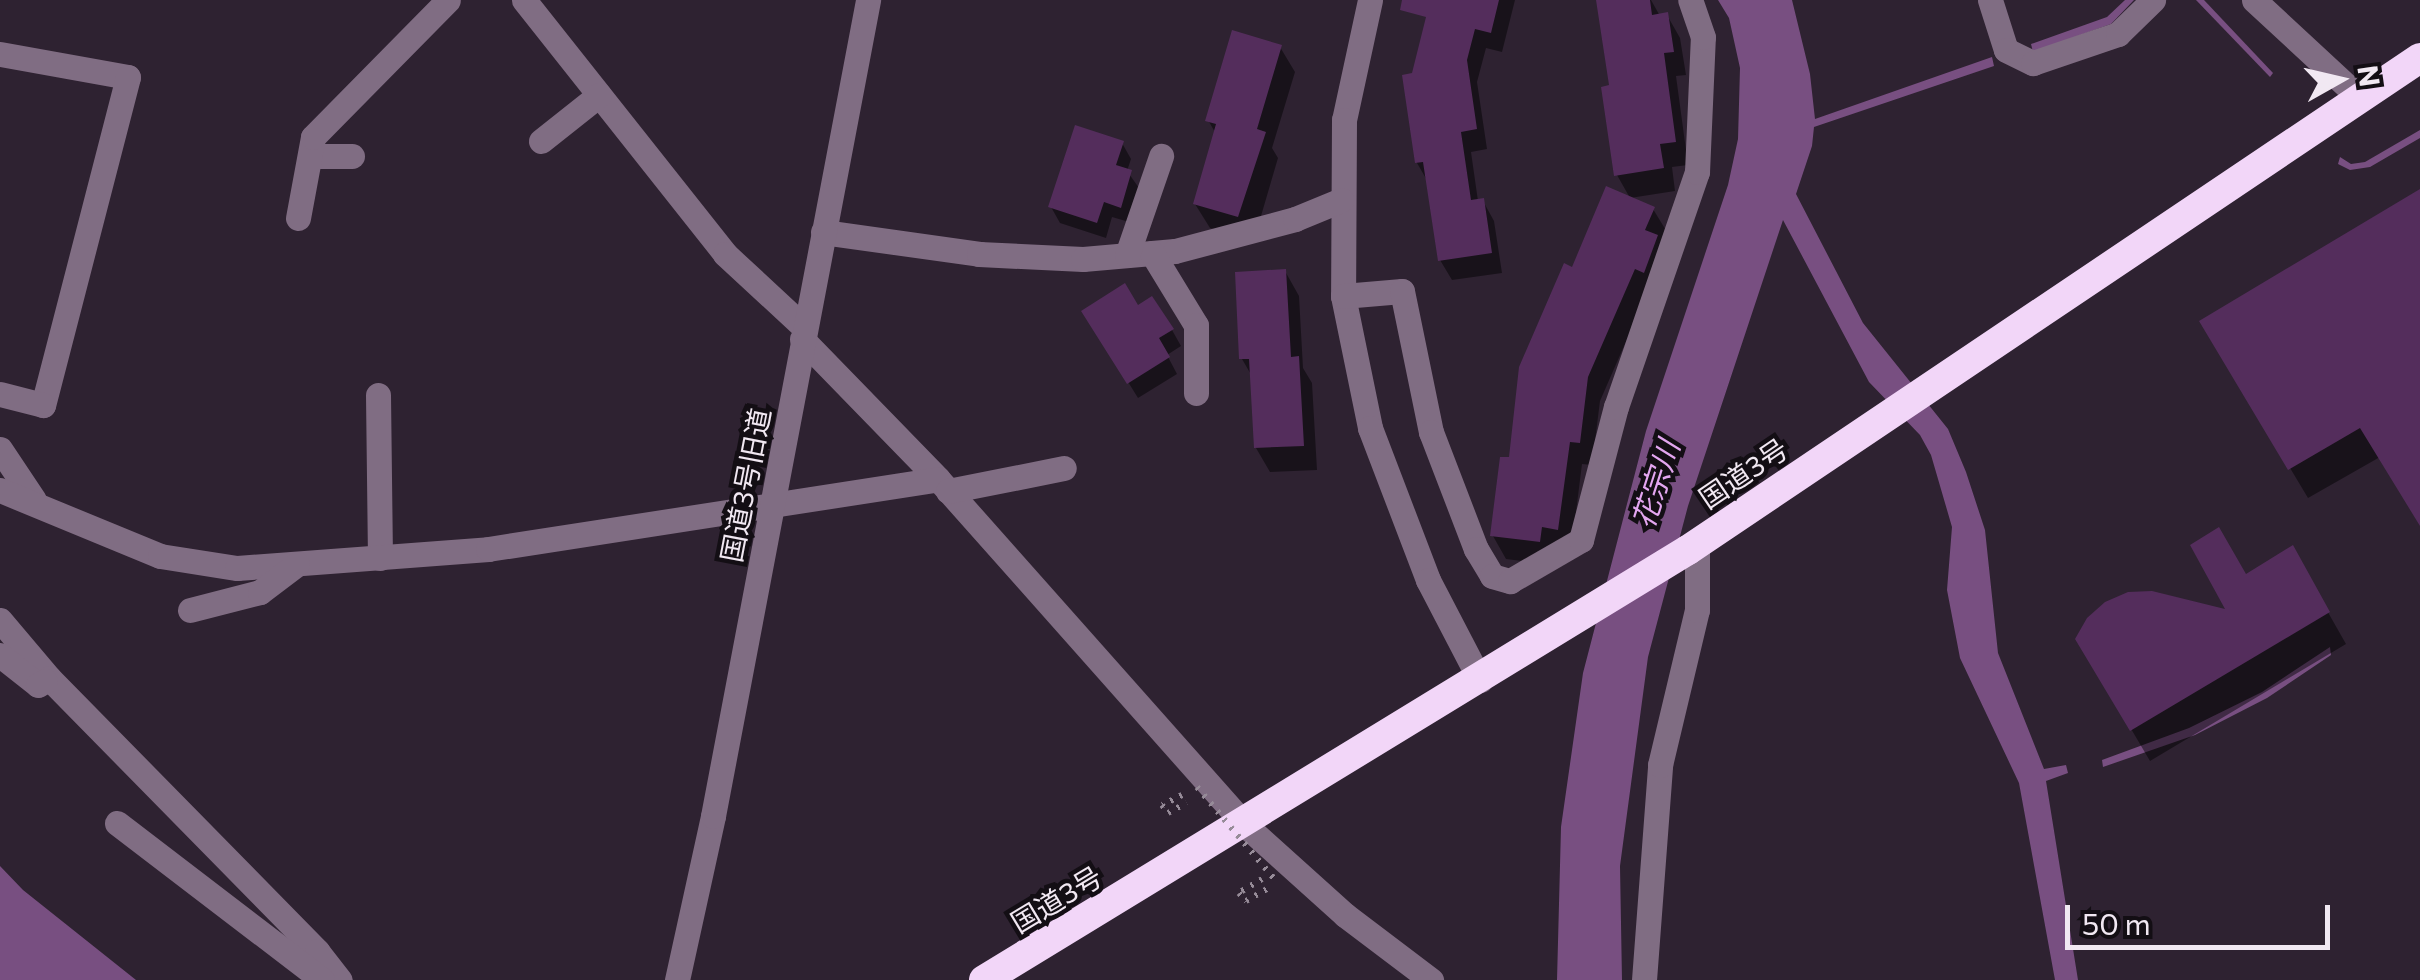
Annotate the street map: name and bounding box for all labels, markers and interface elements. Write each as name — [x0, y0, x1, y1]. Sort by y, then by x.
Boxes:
north arrow — [2290, 30, 2390, 130]
text: N — [2351, 63, 2388, 89]
street label: 国道3号旧道 — [714, 405, 776, 565]
street label: 国道3号 — [1692, 431, 1794, 515]
water label: 花宗川 — [1624, 436, 1686, 532]
street label: 国道3号 — [1005, 859, 1107, 939]
scale bar — [2070, 885, 2335, 947]
text: 50 m — [2082, 904, 2151, 941]

